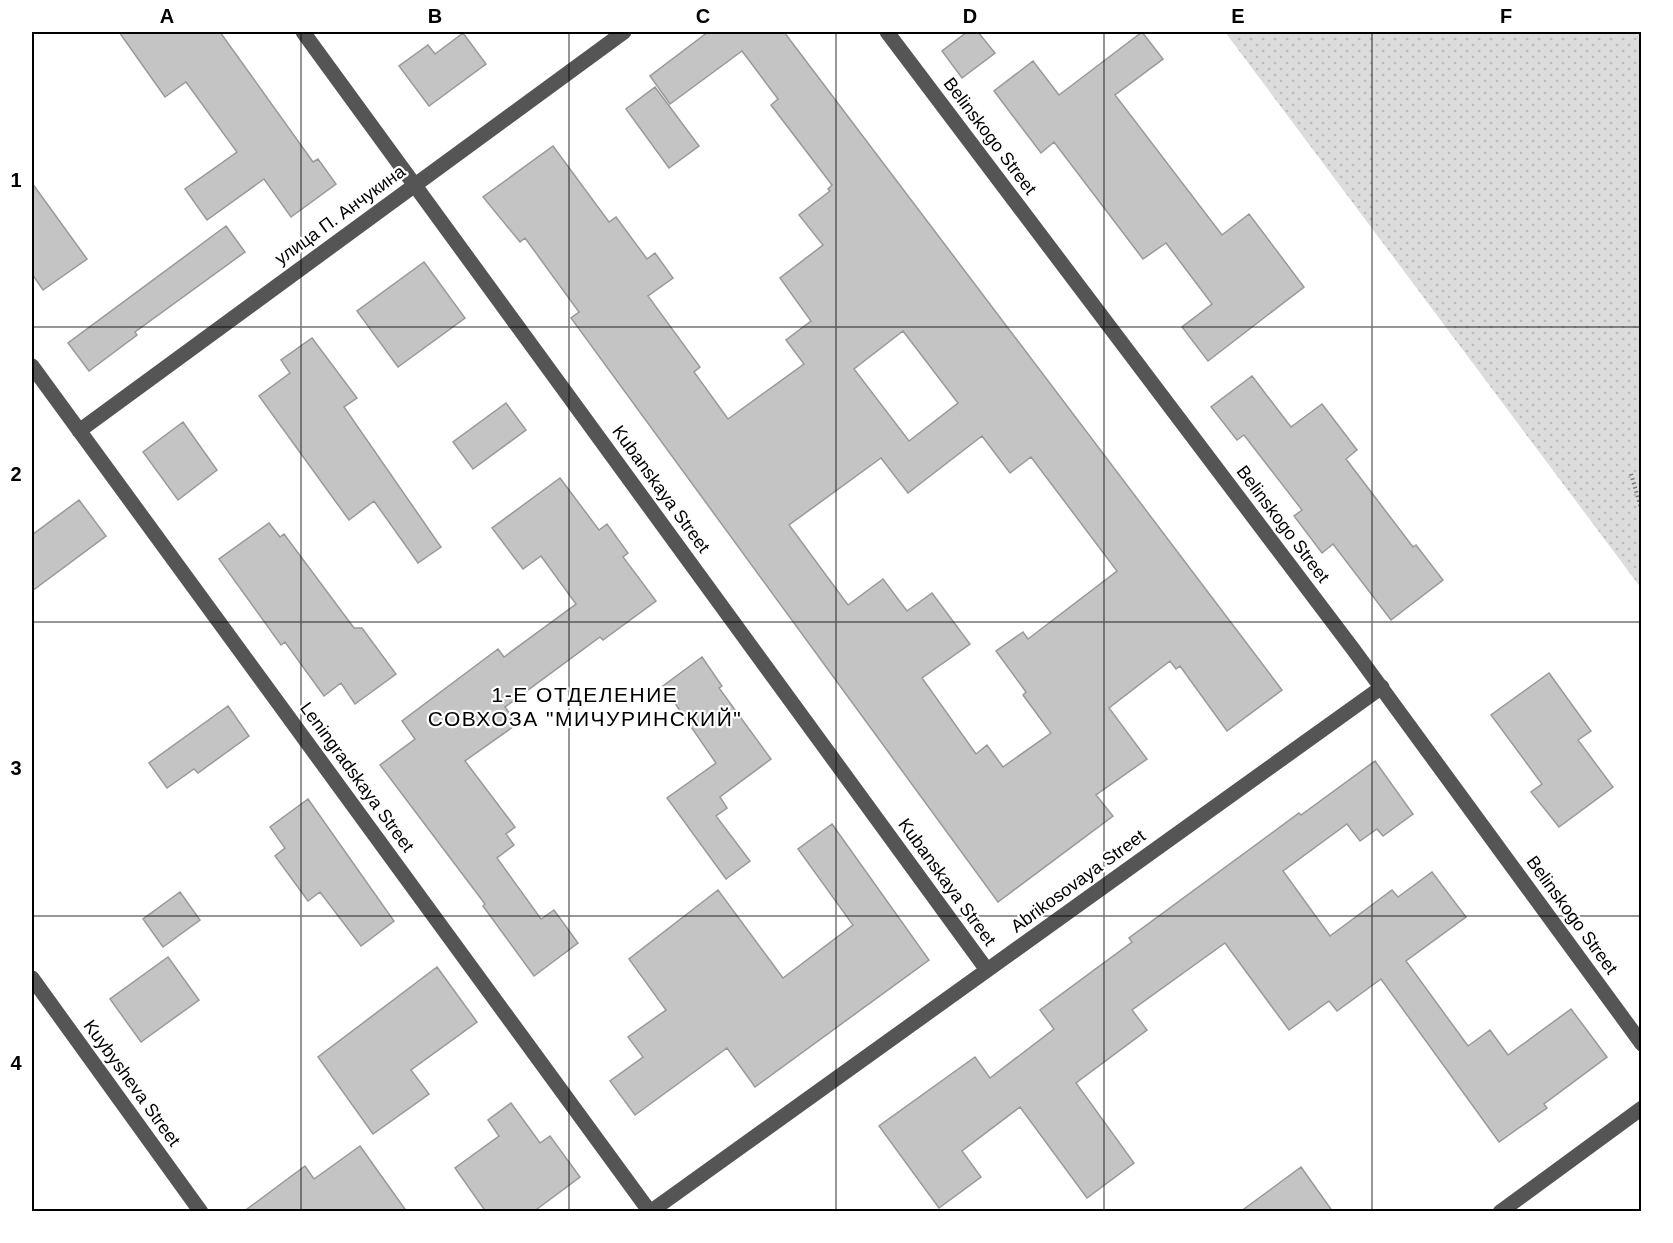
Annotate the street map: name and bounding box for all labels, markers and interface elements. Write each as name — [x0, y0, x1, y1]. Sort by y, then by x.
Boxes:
text: A — [160, 5, 174, 27]
text: B — [428, 5, 442, 27]
text: C — [696, 5, 710, 27]
text: D — [963, 5, 977, 27]
text: E — [1231, 5, 1245, 27]
text: F — [1500, 5, 1512, 27]
street label: Belinskogo Street — [940, 74, 1040, 198]
street label: улица П. Анчукина — [271, 161, 410, 269]
text: 1 — [10, 169, 22, 191]
street label: Kubanskaya Street — [608, 422, 714, 556]
street label: Belinskogo Street — [1233, 462, 1333, 586]
text: 2 — [10, 463, 22, 485]
district label: 1-Е ОТДЕЛЕНИЕ СОВХОЗА "МИЧУРИНСКИЙ" — [428, 683, 742, 730]
street label: Leningradskaya Street — [296, 698, 418, 856]
text: 3 — [10, 757, 22, 779]
street label: Kubanskaya Street — [894, 815, 1000, 949]
street label: Abrikosovaya Street — [1007, 826, 1149, 936]
street label: Belinskogo Street — [1522, 852, 1622, 978]
street label: Kuybysheva Street — [80, 1016, 184, 1150]
text: 4 — [10, 1052, 22, 1074]

